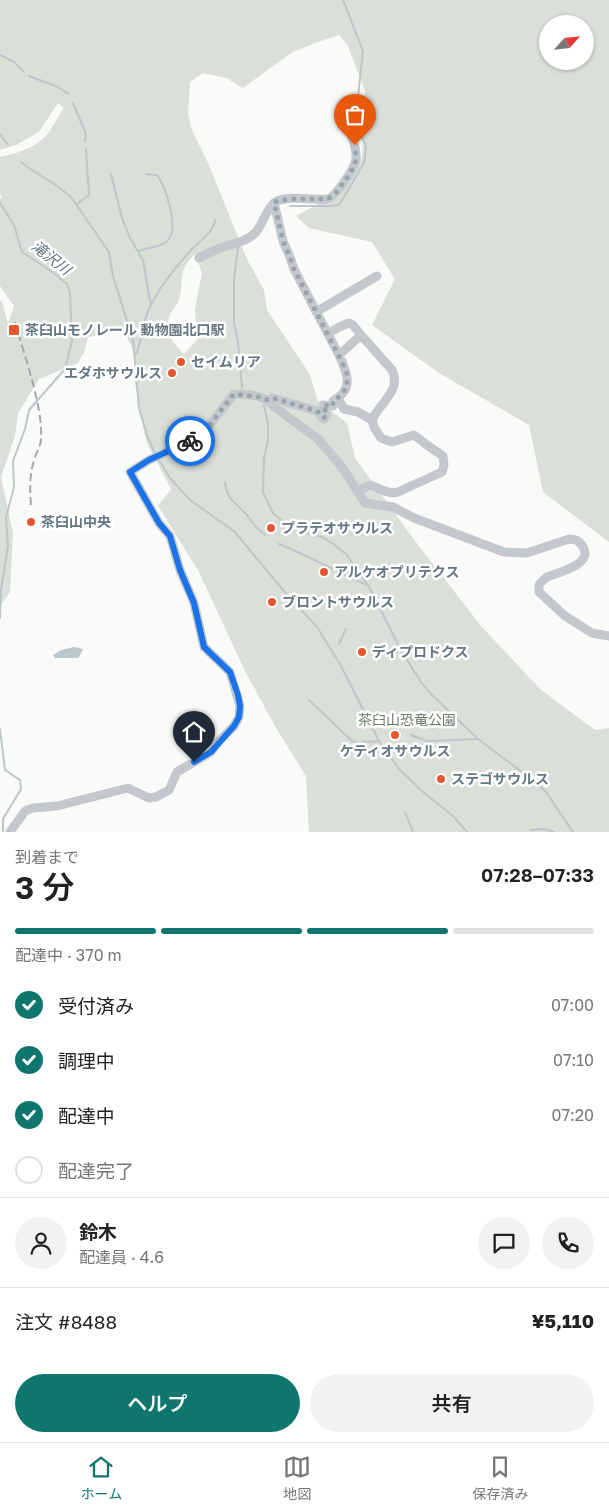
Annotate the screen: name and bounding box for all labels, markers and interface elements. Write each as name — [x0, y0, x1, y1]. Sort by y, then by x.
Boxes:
north arrow — [539, 15, 594, 70]
map controls — [539, 15, 594, 70]
pin — [334, 94, 376, 145]
icon: bag — [341, 101, 369, 129]
water label: 滝沢川 — [28, 236, 76, 279]
place label: 茶臼山モノレール 動物園北口駅 — [25, 321, 225, 338]
marker: 茶臼山モノレール 動物園北口駅 — [7, 323, 21, 337]
place label: セイムリア — [191, 353, 261, 370]
marker: セイムリア — [175, 356, 187, 368]
place label: エダホサウルス — [64, 364, 162, 381]
marker: エダホサウルス — [166, 367, 178, 379]
courier — [165, 416, 215, 466]
icon: bike — [176, 427, 204, 455]
place label: 茶臼山中央 — [41, 513, 111, 530]
marker: 茶臼山中央 — [25, 516, 37, 528]
place label: プラテオサウルス — [281, 519, 393, 536]
marker: プラテオサウルス — [265, 522, 277, 534]
place label: アルケオプリテクス — [334, 563, 459, 580]
marker: アルケオプリテクス — [318, 566, 330, 578]
place label: ブロントサウルス — [282, 593, 394, 610]
marker: ブロントサウルス — [266, 596, 278, 608]
place label: ディプロドクス — [372, 643, 469, 660]
marker: ディプロドクス — [356, 646, 368, 658]
pin — [173, 711, 215, 762]
park label: 茶臼山恐竜公園 — [358, 711, 456, 728]
icon: home — [180, 718, 208, 746]
marker: ケティオサウルス — [389, 729, 401, 741]
place label: ケティオサウルス — [340, 742, 450, 759]
place label: ステゴサウルス — [451, 770, 549, 787]
marker: ステゴサウルス — [435, 773, 447, 785]
text: 到着まで — [15, 847, 79, 867]
text: 07:28–07:33 — [481, 863, 594, 886]
text: 3 分 — [15, 868, 74, 906]
text: 配達中 · 370 m — [15, 945, 122, 965]
icon: check — [15, 991, 43, 1019]
text: 受付済み — [58, 994, 134, 1017]
text: 07:00 — [551, 995, 594, 1015]
icon: check — [15, 1046, 43, 1074]
text: 調理中 — [58, 1049, 115, 1072]
text: 07:10 — [553, 1050, 594, 1070]
icon: check — [15, 1101, 43, 1129]
text: 配達中 — [58, 1104, 115, 1127]
text: 07:20 — [552, 1105, 594, 1125]
text: 配達完了 — [58, 1159, 134, 1182]
button: person — [15, 1217, 67, 1269]
button: chat — [478, 1217, 530, 1269]
button: phone — [542, 1217, 594, 1269]
text: 鈴木 — [79, 1220, 117, 1243]
text: 配達員 · 4.6 — [79, 1247, 164, 1267]
text: ¥5,110 — [532, 1309, 594, 1332]
text: 注文 #8488 — [15, 1310, 117, 1333]
button: ヘルプ — [15, 1374, 300, 1432]
button: 共有 — [310, 1374, 594, 1432]
tab: ホーム — [81, 1453, 122, 1503]
tab: 地図 — [283, 1453, 311, 1503]
tab: 保存済み — [472, 1453, 528, 1503]

